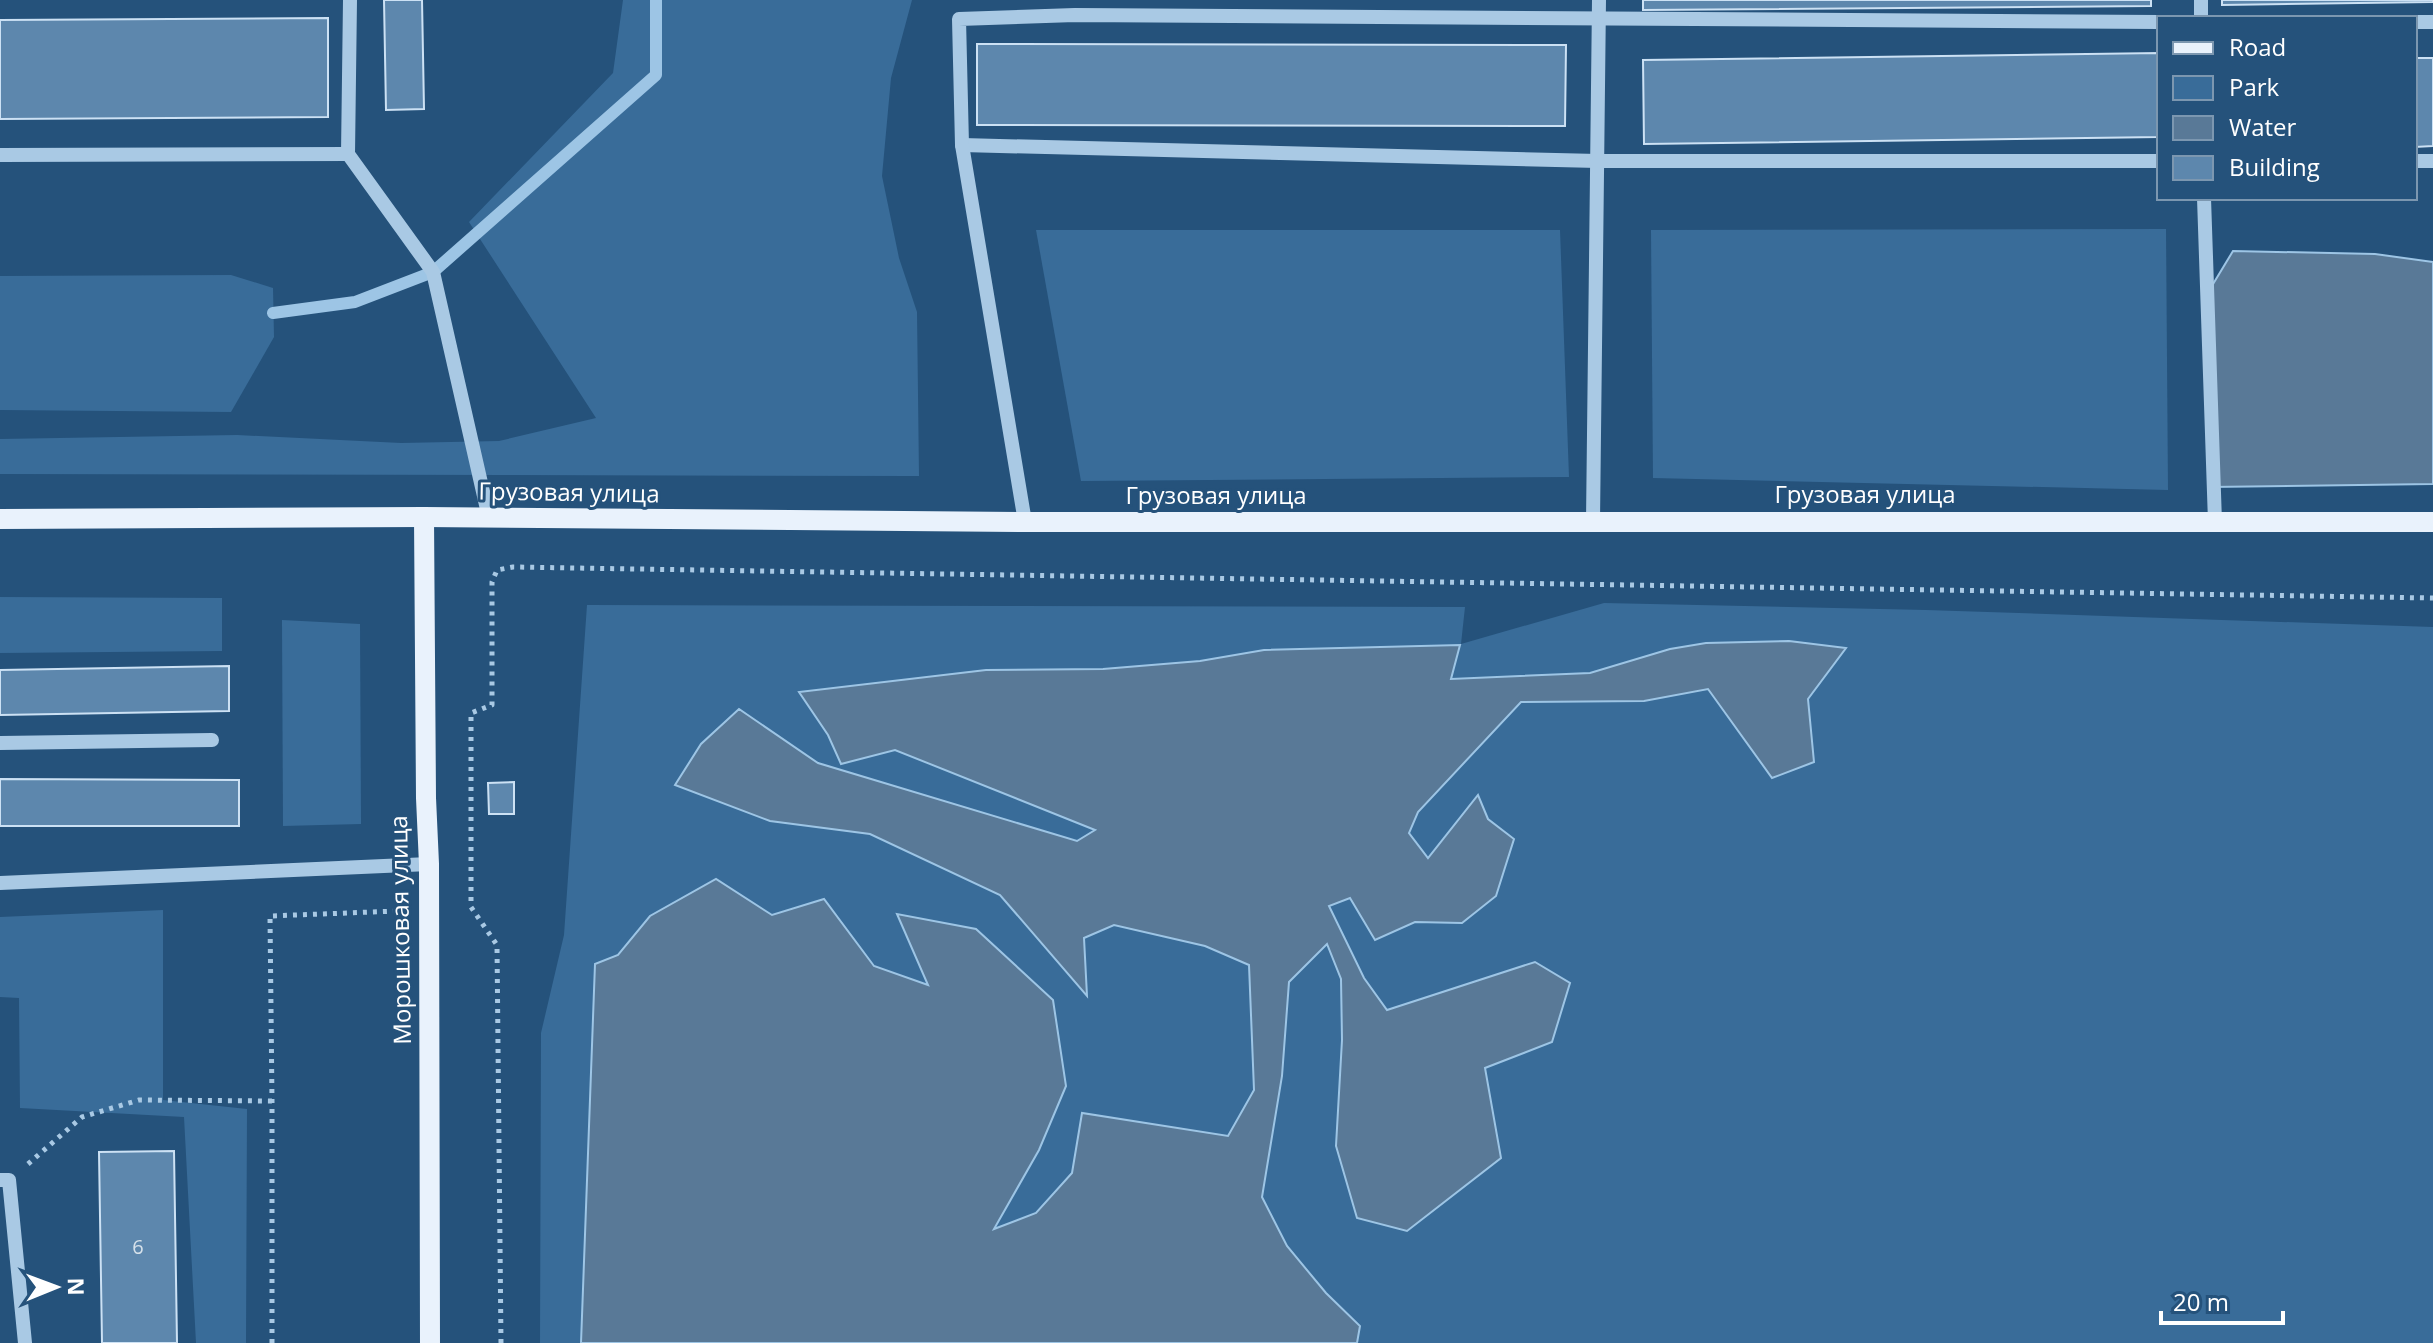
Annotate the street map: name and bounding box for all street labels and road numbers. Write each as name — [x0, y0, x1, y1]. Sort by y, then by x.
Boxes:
street label: Грузовая улица — [478, 473, 660, 510]
street label: Грузовая улица — [1774, 477, 1956, 510]
street label: Грузовая улица — [1125, 478, 1307, 511]
street label: Морошковая улица — [381, 815, 418, 1045]

